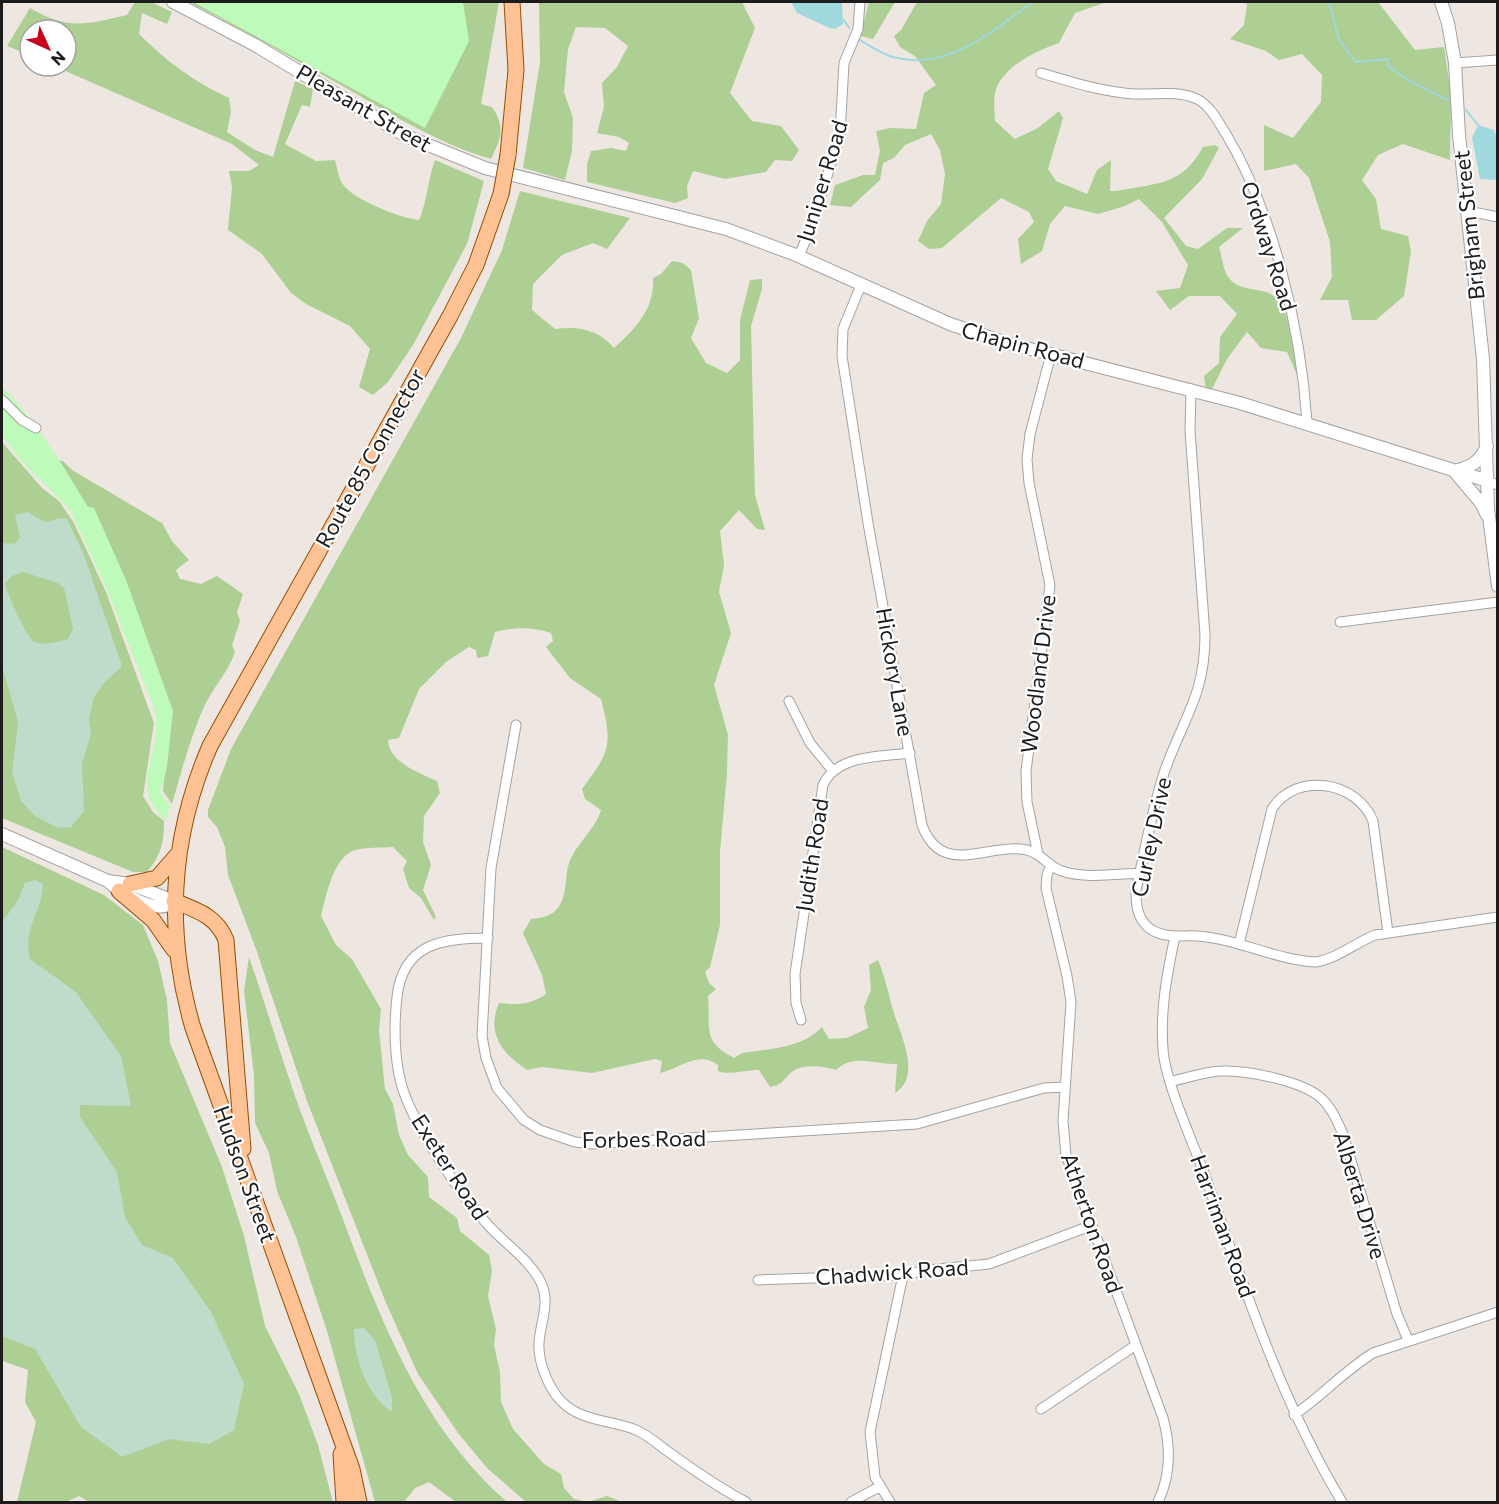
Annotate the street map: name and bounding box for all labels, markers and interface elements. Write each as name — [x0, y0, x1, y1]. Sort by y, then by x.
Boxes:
north arrow — [18, 18, 78, 78]
text: N — [48, 48, 70, 70]
street label: Pleasant Street — [292, 58, 437, 157]
street label: Juniper Road — [790, 117, 853, 245]
street label: Brigham Street — [1447, 149, 1490, 301]
street label: Ordway Road — [1236, 178, 1303, 314]
street label: Chapin Road — [959, 315, 1087, 374]
street label: Route 85 Connector — [309, 363, 430, 552]
street label: Woodland Drive — [1014, 593, 1061, 755]
street label: Hickory Lane — [871, 605, 920, 738]
street label: Curley Drive — [1125, 775, 1176, 899]
street label: Judith Road — [789, 796, 834, 913]
street label: Hudson Street — [208, 1102, 283, 1246]
street label: Exeter Road — [406, 1109, 495, 1225]
street label: Forbes Road — [582, 1124, 706, 1153]
street label: Alberta Drive — [1328, 1128, 1393, 1262]
street label: Atherton Road — [1056, 1149, 1129, 1297]
street label: Harriman Road — [1185, 1151, 1262, 1301]
street label: Chadwick Road — [814, 1253, 969, 1290]

